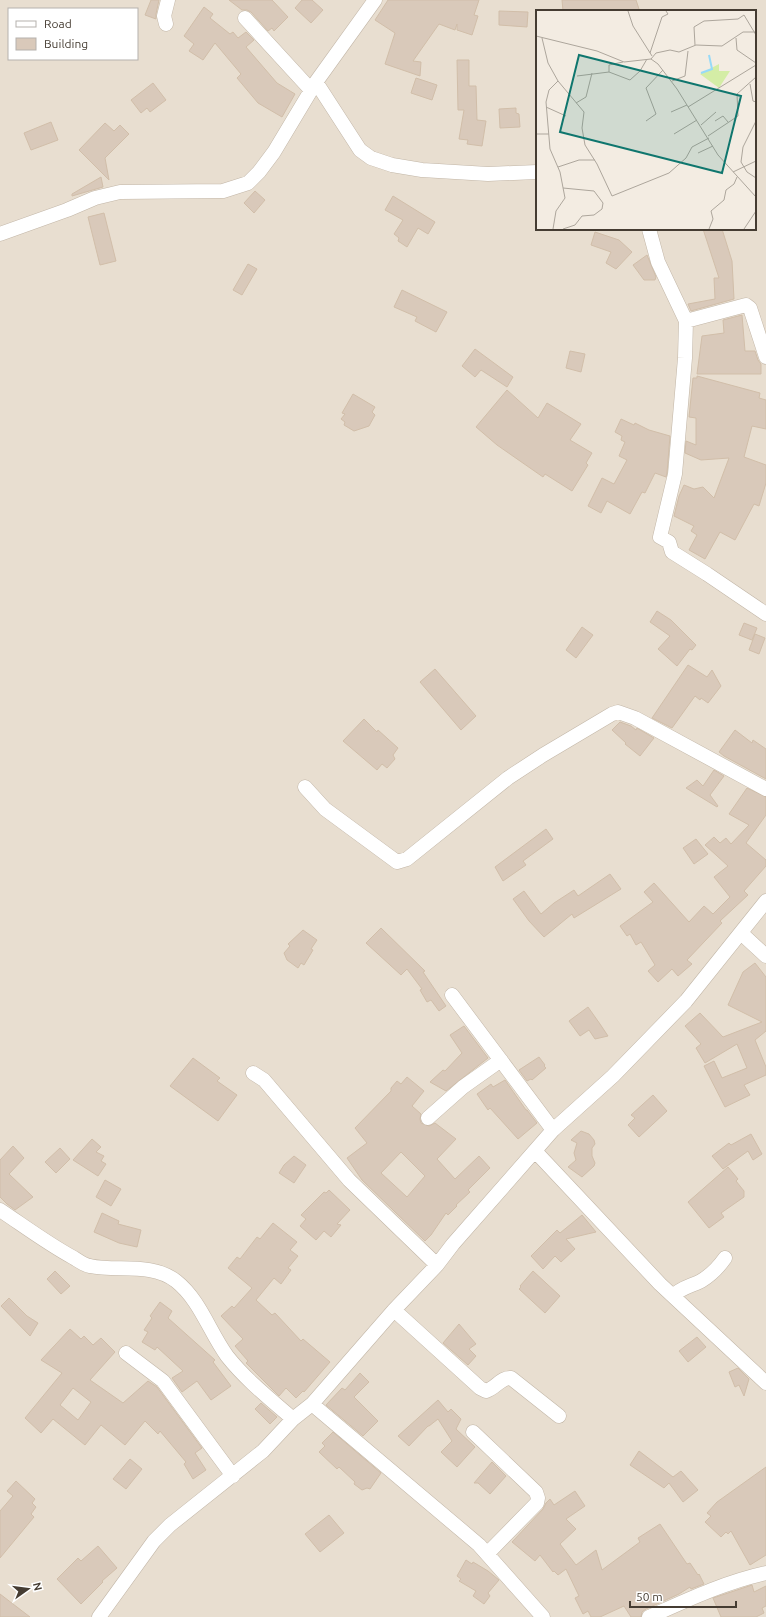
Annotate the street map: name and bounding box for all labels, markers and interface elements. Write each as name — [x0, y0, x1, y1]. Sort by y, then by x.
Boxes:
legend — [8, 8, 138, 60]
inset map — [536, 10, 756, 230]
text: Road — [44, 17, 72, 30]
text: Building — [44, 37, 88, 50]
north arrow — [8, 1569, 48, 1609]
text: N — [31, 1581, 45, 1592]
scale bar — [630, 1583, 736, 1609]
text: 50 m — [636, 1590, 663, 1603]

